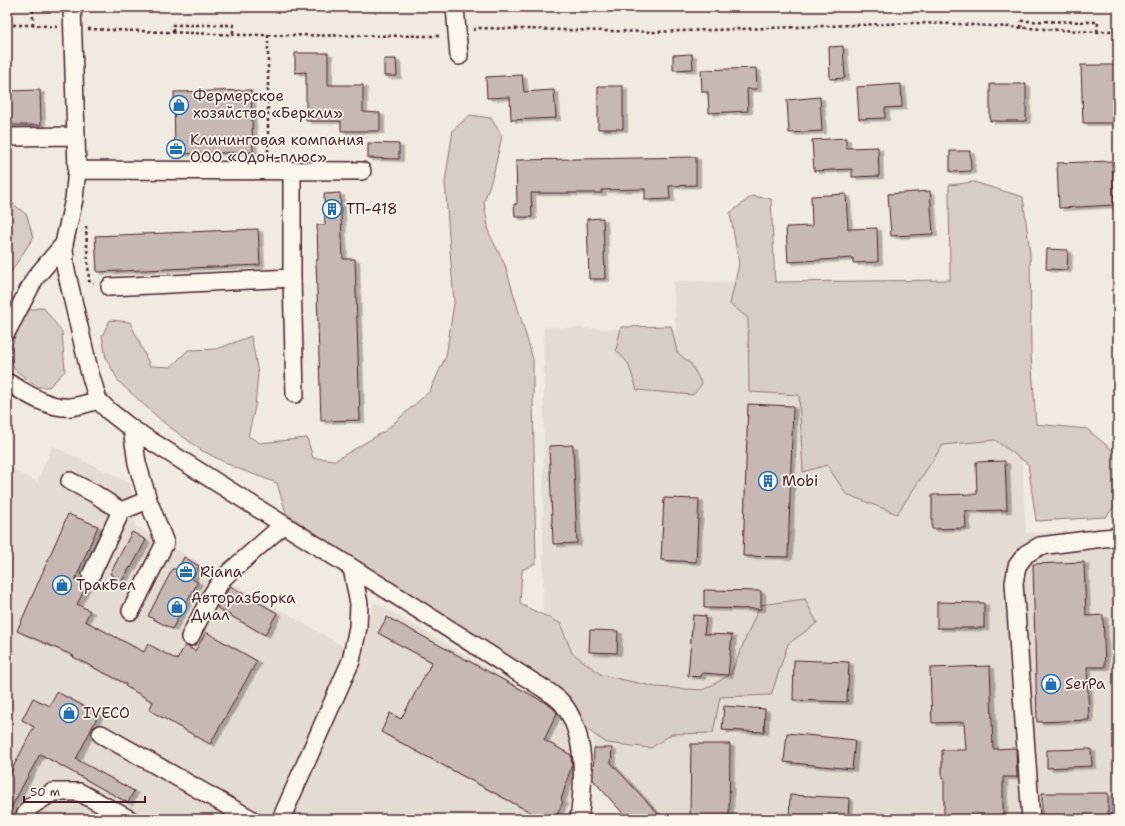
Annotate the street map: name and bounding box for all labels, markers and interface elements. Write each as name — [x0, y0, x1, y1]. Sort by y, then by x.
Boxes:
place label: Фермерское хозяйство «Беркли» — [193, 86, 343, 123]
shop icon: Фермерское хозяйство «Беркли» — [168, 94, 190, 116]
place label: Клининговая компания ООО «Одон-плюс» — [190, 130, 364, 167]
office icon: Клининговая компания ООО «Одон-плюс» — [165, 138, 187, 160]
building icon: ТП-418 — [321, 198, 343, 220]
place label: ТП-418 — [346, 199, 397, 219]
building icon: Mobi — [757, 470, 779, 492]
place label: Mobi — [782, 471, 818, 491]
office icon: Riana — [175, 561, 197, 583]
place label: Riana — [200, 562, 243, 582]
shop icon: ТракБел — [51, 574, 73, 596]
place label: ТракБел — [76, 575, 136, 595]
place label: Авторазборка Диал — [191, 588, 296, 625]
shop icon: Авторазборка Диал — [166, 596, 188, 618]
shop icon: SerPa — [1040, 673, 1062, 695]
place label: SerPa — [1065, 674, 1106, 694]
shop icon: IVECO — [58, 702, 80, 724]
place label: IVECO — [83, 703, 130, 723]
scale bar — [24, 778, 145, 804]
text: 50 m — [30, 784, 60, 800]

